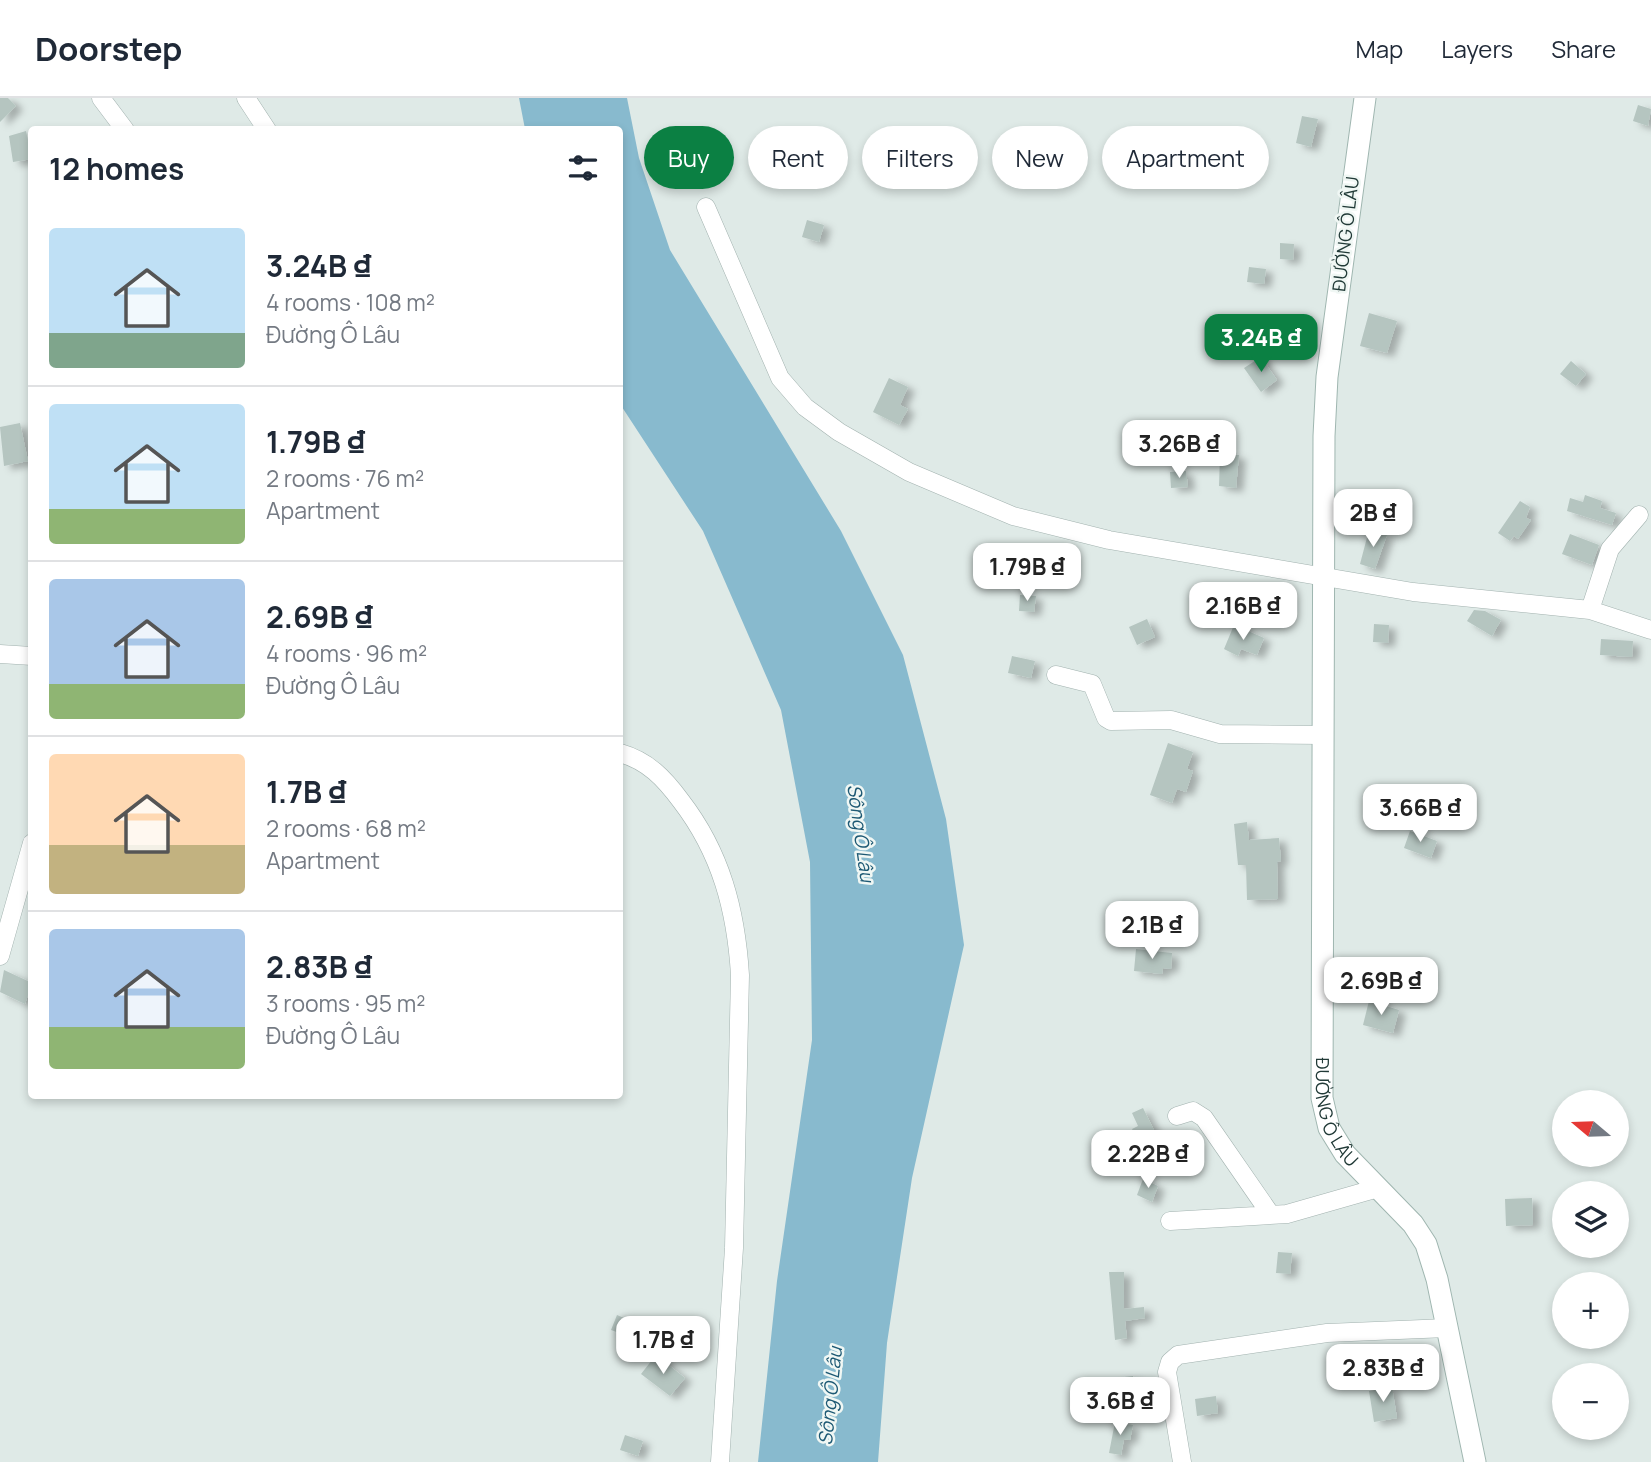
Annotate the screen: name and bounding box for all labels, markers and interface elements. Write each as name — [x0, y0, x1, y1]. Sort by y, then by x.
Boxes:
text: Doorstep — [35, 26, 182, 71]
text: Map — [1356, 32, 1403, 65]
text: Layers — [1441, 32, 1513, 65]
text: Share — [1551, 32, 1616, 65]
chip: Buy — [644, 126, 734, 189]
chip: Rent — [748, 126, 848, 189]
chip: Filters — [862, 126, 978, 189]
chip: New — [992, 126, 1088, 189]
chip: Apartment — [1102, 126, 1269, 189]
text: 12 homes — [49, 148, 184, 189]
icon: filters — [564, 149, 602, 187]
street label: ĐƯỜNG Ô LÂU — [1326, 175, 1364, 293]
text: 3.24B ₫ — [266, 245, 372, 286]
icon: home — [105, 256, 189, 340]
text: 4 rooms · 108 m² — [266, 286, 435, 318]
pin: 3.24B ₫ — [1196, 314, 1326, 374]
text: Đường Ô Lâu — [266, 318, 400, 350]
text: 3.24B ₫ — [1221, 321, 1301, 353]
pin: 3.26B ₫ — [1114, 420, 1244, 480]
text: 1.79B ₫ — [266, 421, 365, 462]
text: 3.26B ₫ — [1138, 427, 1220, 459]
icon: home — [105, 432, 189, 516]
text: 2 rooms · 76 m² — [266, 462, 424, 494]
pin: 2B ₫ — [1332, 490, 1414, 549]
text: Apartment — [266, 494, 380, 526]
text: 2B ₫ — [1349, 496, 1397, 528]
pin: 1.79B ₫ — [962, 544, 1092, 603]
text: 1.79B ₫ — [989, 550, 1065, 582]
pin: 2.16B ₫ — [1178, 582, 1308, 642]
text: 2.16B ₫ — [1205, 589, 1281, 621]
text: 2.69B ₫ — [266, 596, 373, 637]
icon: home — [105, 607, 189, 691]
text: 4 rooms · 96 m² — [266, 637, 427, 669]
text: Đường Ô Lâu — [266, 669, 400, 701]
text: 1.7B ₫ — [266, 771, 347, 812]
icon: home — [105, 782, 189, 866]
water label: Sông Ô Lâu — [841, 782, 881, 885]
pin: 3.66B ₫ — [1355, 784, 1485, 844]
text: 3.66B ₫ — [1379, 791, 1461, 823]
text: 2 rooms · 68 m² — [266, 812, 426, 844]
text: Apartment — [266, 844, 380, 876]
pin: 2.1B ₫ — [1095, 902, 1209, 961]
text: 2.1B ₫ — [1121, 908, 1183, 940]
text: 2.83B ₫ — [266, 946, 372, 987]
icon: home — [105, 957, 189, 1041]
pin: 2.69B ₫ — [1316, 958, 1446, 1017]
text: 2.69B ₫ — [1340, 964, 1422, 996]
text: 3 rooms · 95 m² — [266, 987, 425, 1019]
text: Đường Ô Lâu — [266, 1019, 400, 1051]
street label: ĐƯỜNG Ô LÂU — [1311, 1057, 1364, 1172]
north arrow — [1552, 1090, 1629, 1167]
map controls — [1552, 1090, 1629, 1440]
pin: 2.22B ₫ — [1083, 1130, 1213, 1190]
text: 2.22B ₫ — [1107, 1137, 1189, 1169]
button: layers — [1552, 1181, 1629, 1258]
button: + — [1552, 1272, 1629, 1349]
pin: 1.7B ₫ — [606, 1316, 720, 1376]
text: 1.7B ₫ — [632, 1323, 694, 1355]
water label: Sông Ô Lâu — [812, 1344, 848, 1446]
pin: 2.83B ₫ — [1318, 1344, 1448, 1404]
text: 2.83B ₫ — [1342, 1351, 1424, 1383]
button: − — [1552, 1363, 1629, 1440]
pin: 3.6B ₫ — [1063, 1378, 1177, 1437]
text: 3.6B ₫ — [1086, 1384, 1154, 1416]

